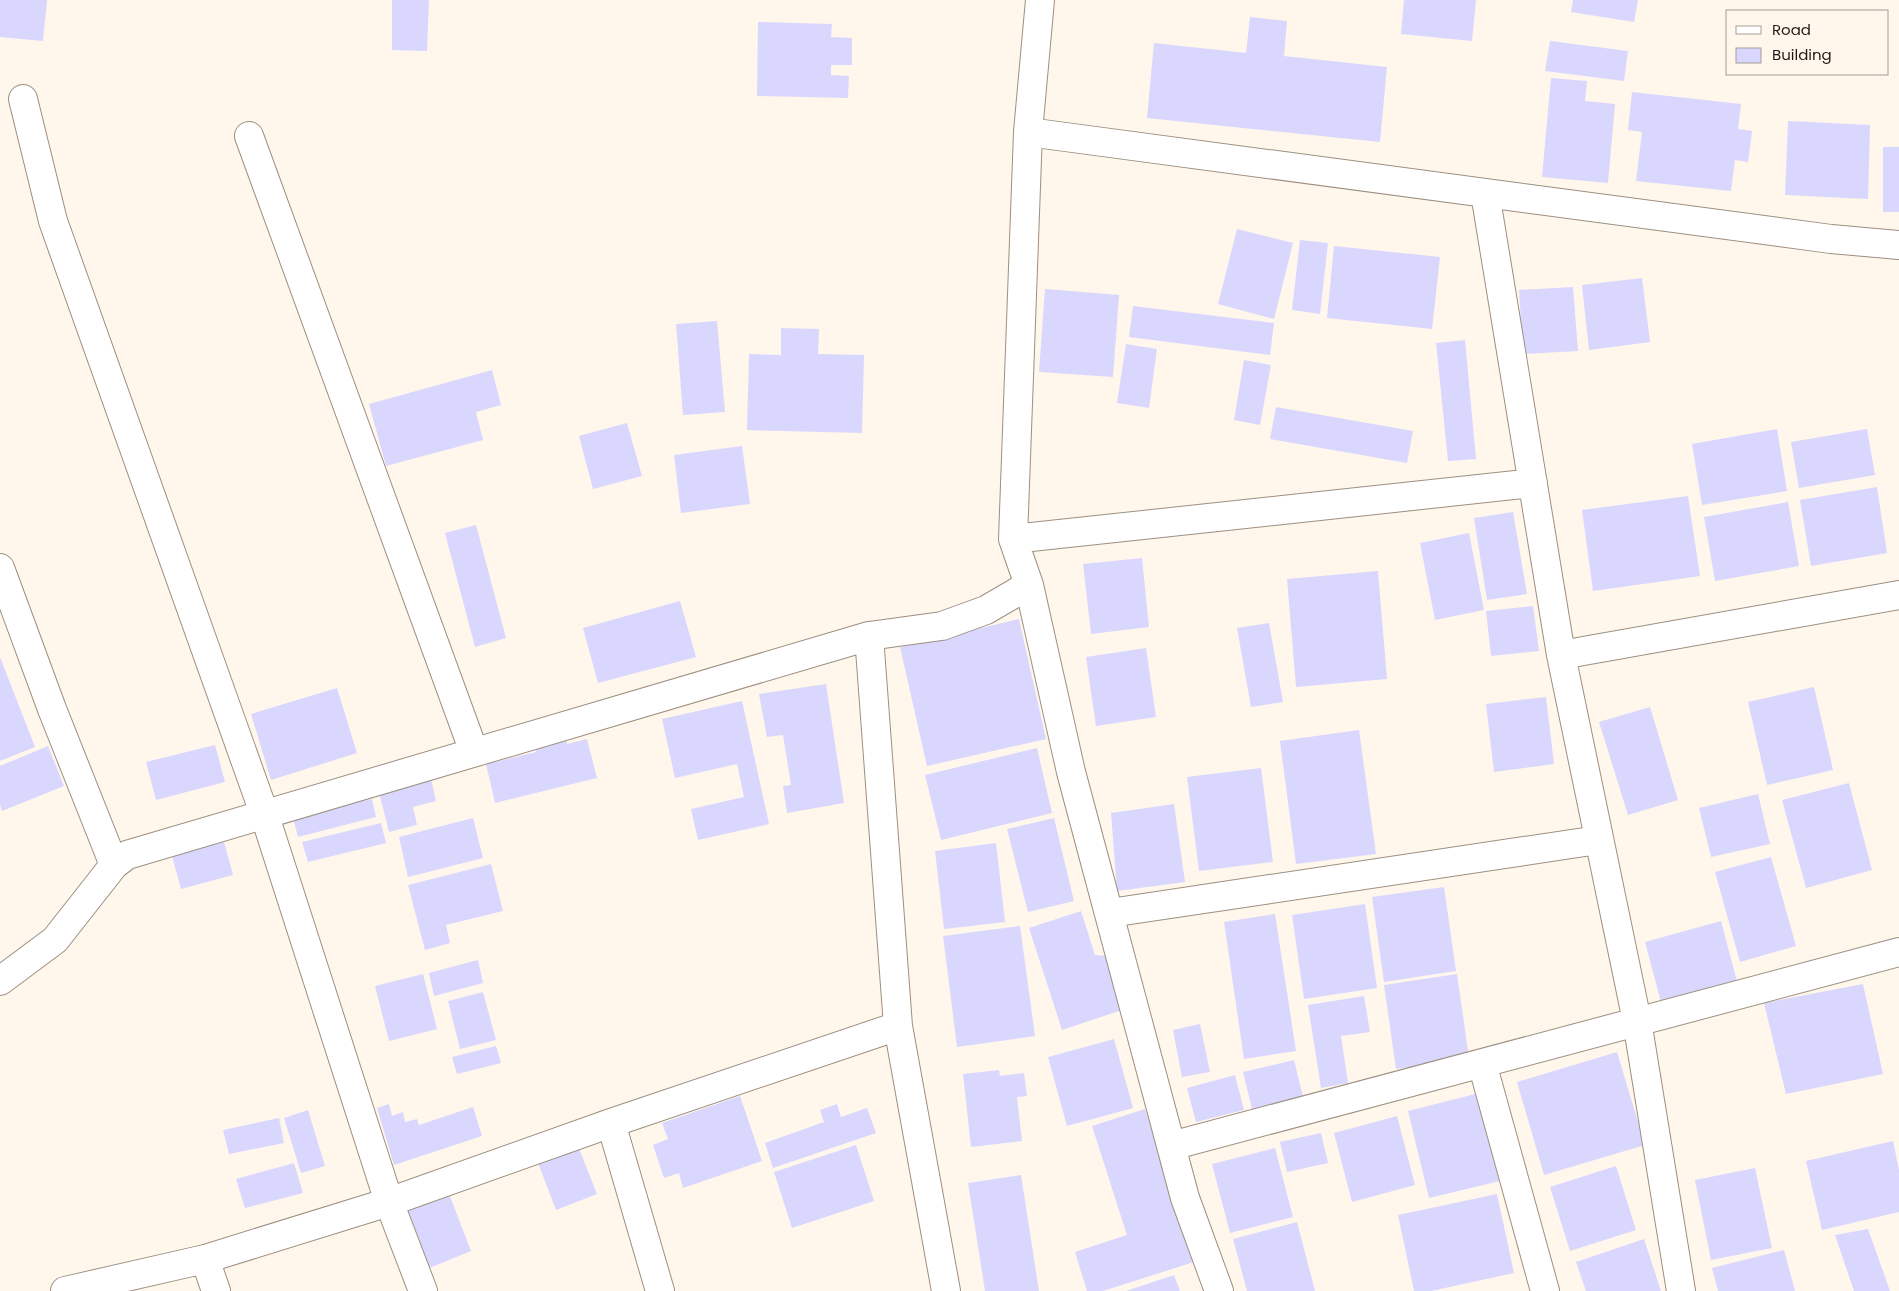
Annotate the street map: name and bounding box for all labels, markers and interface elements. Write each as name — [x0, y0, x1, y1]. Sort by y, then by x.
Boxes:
legend — [1726, 10, 1889, 75]
text: Road — [1772, 19, 1811, 40]
text: Building — [1772, 44, 1832, 65]

